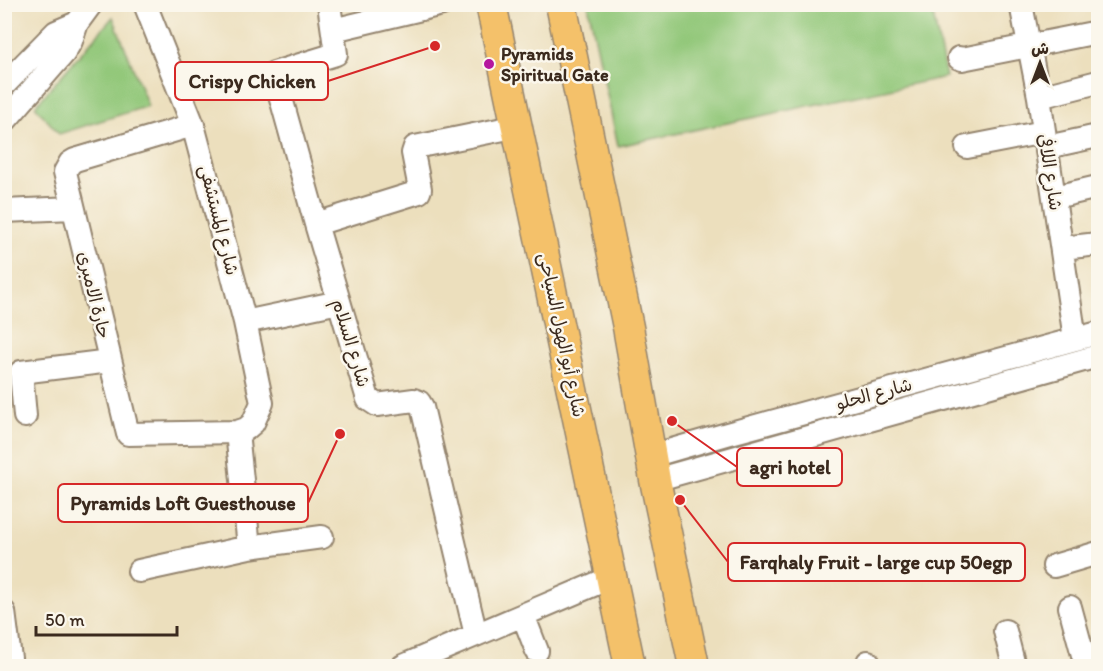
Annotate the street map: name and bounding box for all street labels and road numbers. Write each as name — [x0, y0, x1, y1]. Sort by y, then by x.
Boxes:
street label: شارع اللافى — [1032, 132, 1068, 212]
street label: شارع المستشفى — [194, 163, 243, 278]
street label: حارة الامبرى — [73, 249, 115, 341]
street label: شارع أبو الهول السياحى — [533, 251, 590, 419]
street label: شارع السلام — [324, 296, 375, 391]
street label: شارع الحلو — [833, 373, 915, 416]

